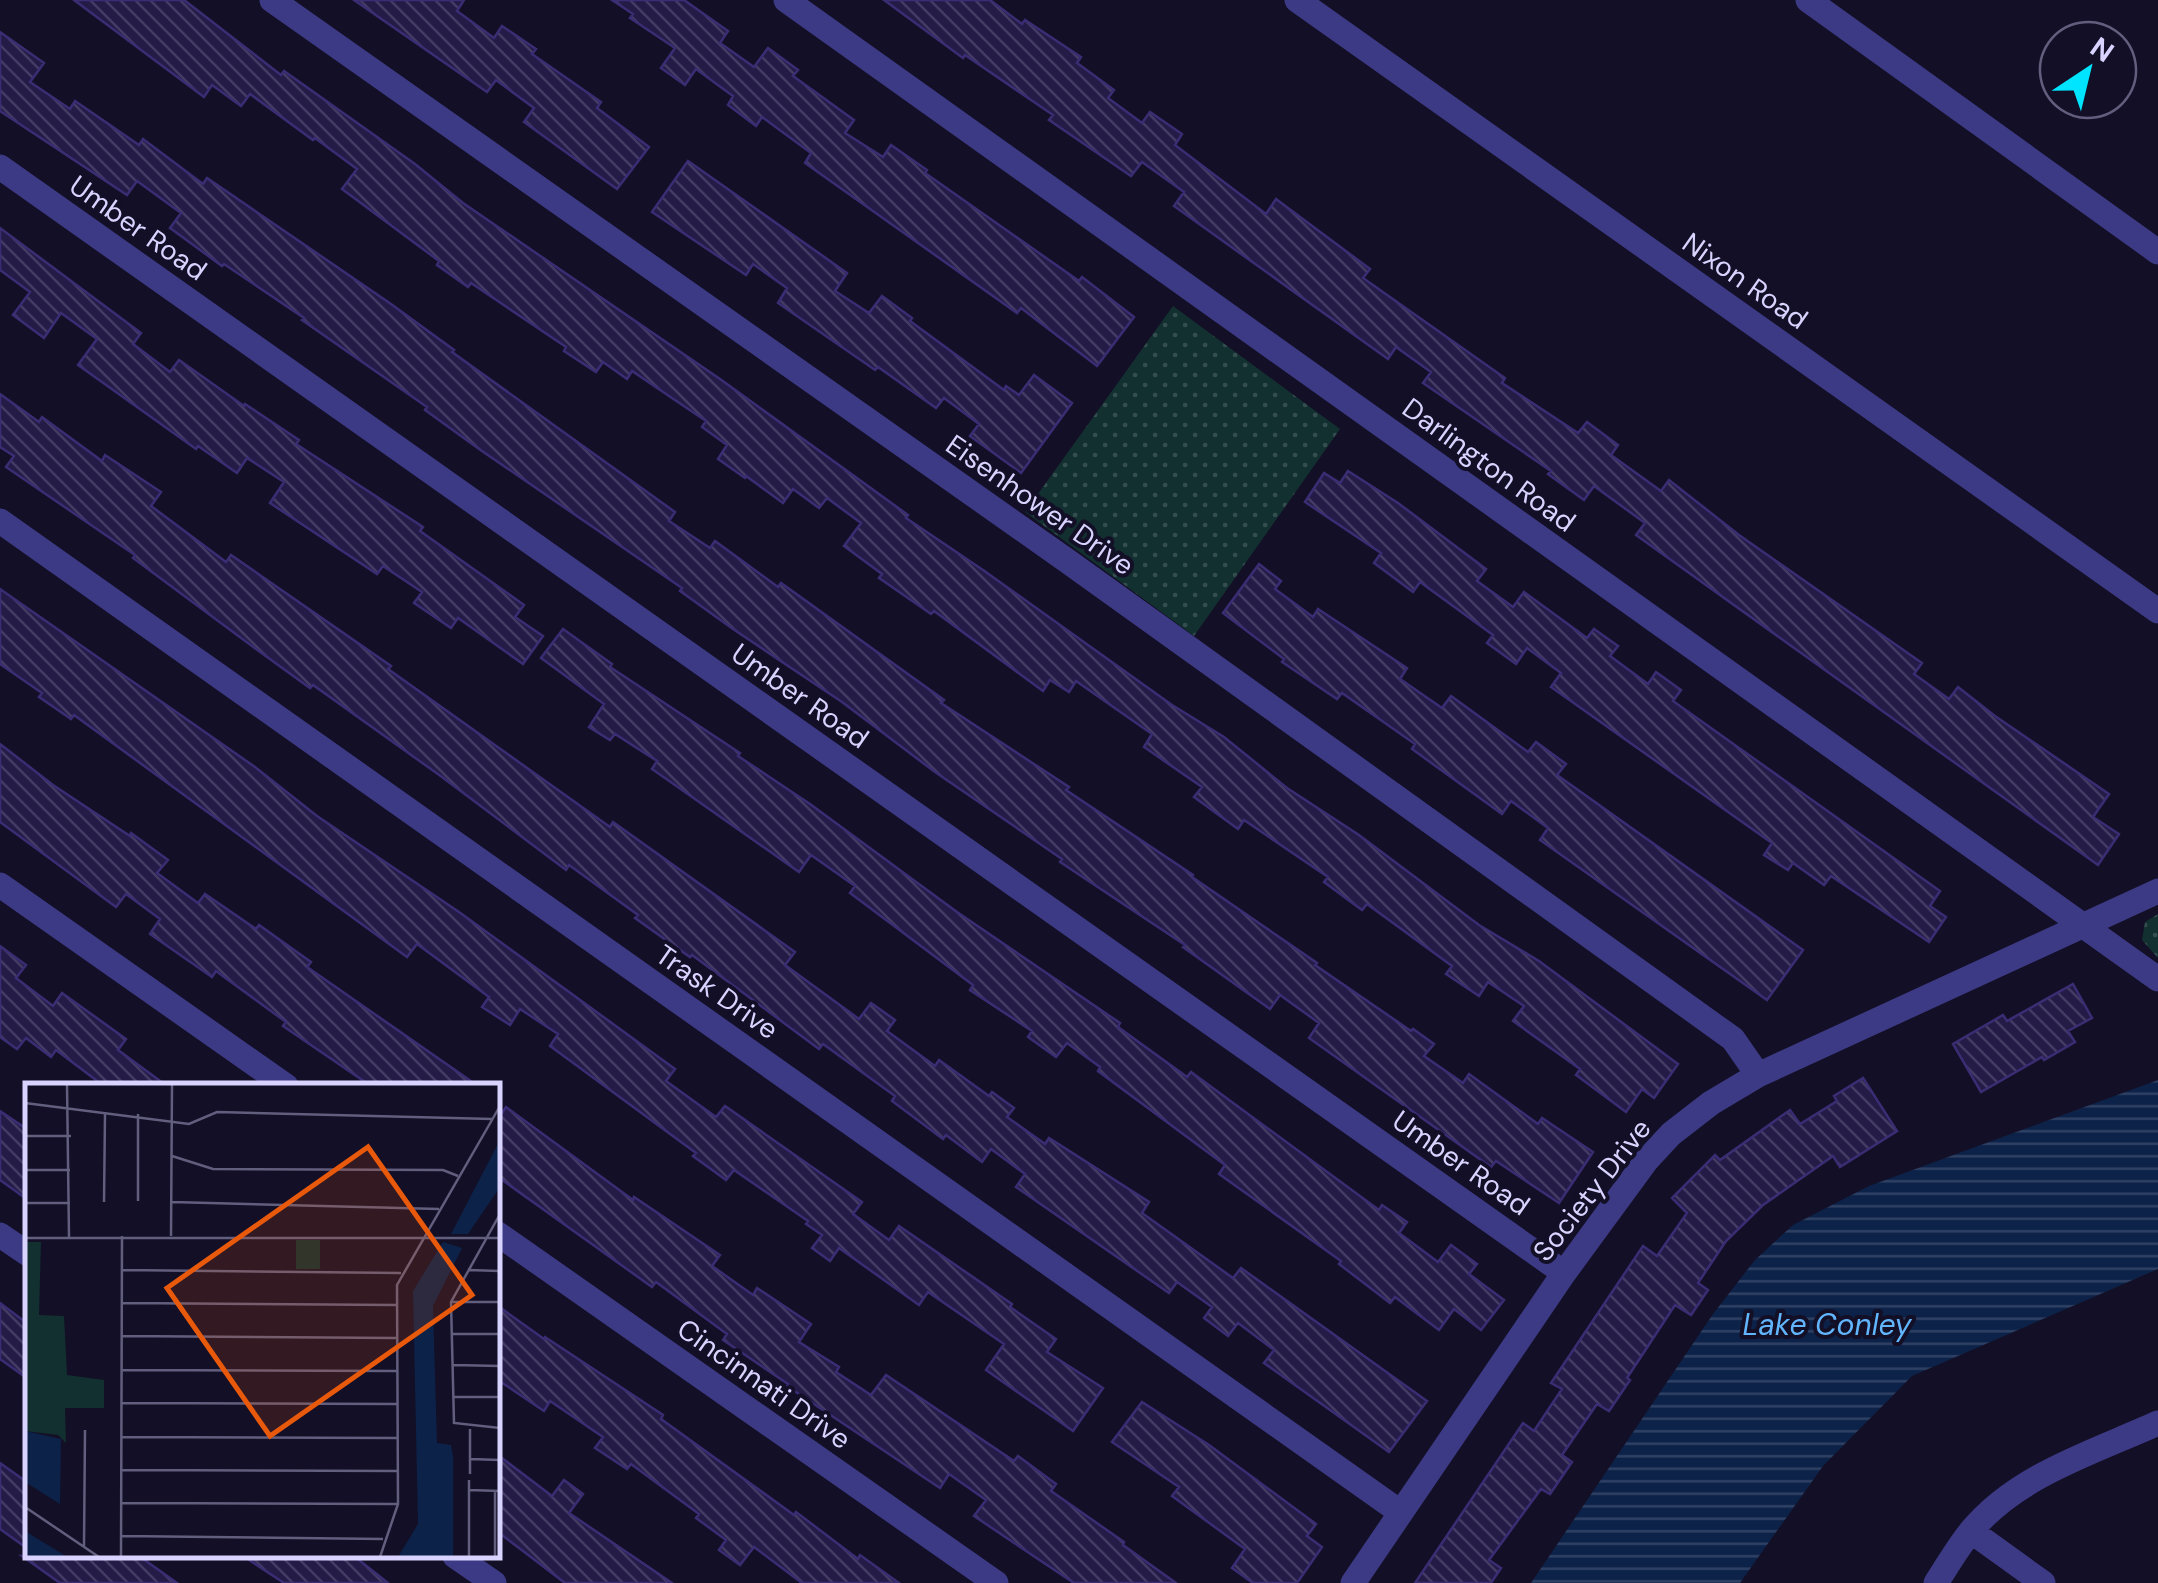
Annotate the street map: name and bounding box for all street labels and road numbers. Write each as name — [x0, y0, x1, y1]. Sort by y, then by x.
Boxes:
street label: Umber Road — [62, 167, 214, 289]
street label: Nixon Road — [1675, 224, 1815, 338]
street label: Darlington Road — [1395, 390, 1583, 540]
street label: Eisenhower Drive — [939, 426, 1141, 584]
street label: Umber Road — [724, 635, 876, 757]
street label: Trask Drive — [648, 936, 786, 1048]
street label: Umber Road — [1385, 1102, 1537, 1224]
street label: Society Drive — [1525, 1111, 1659, 1269]
street label: Cincinnati Drive — [670, 1310, 858, 1458]

